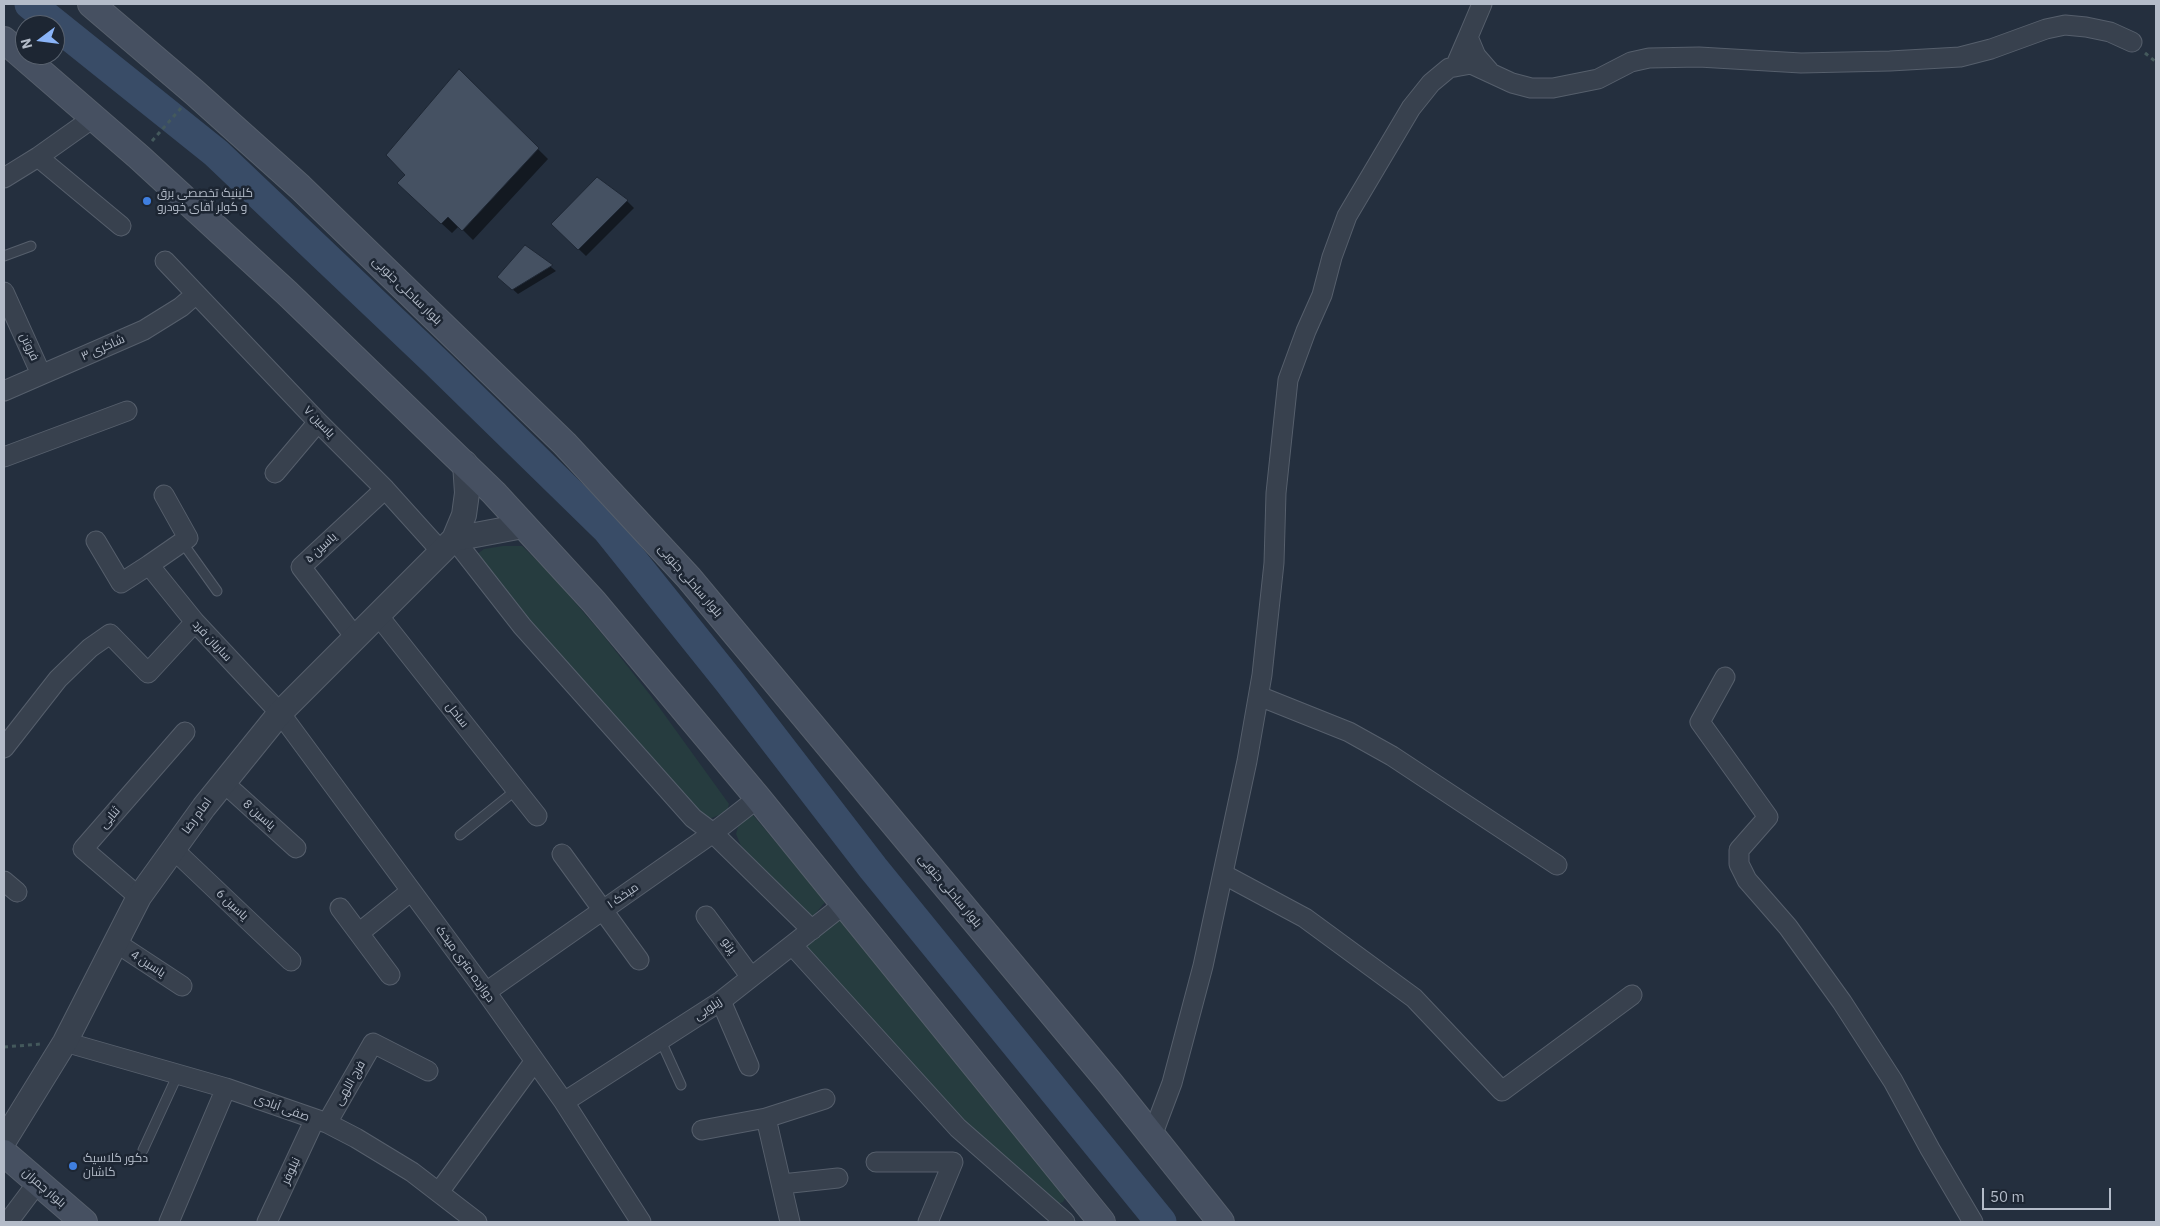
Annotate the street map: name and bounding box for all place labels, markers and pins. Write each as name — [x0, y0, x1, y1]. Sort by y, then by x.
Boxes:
place label: کلینیک تخصصی برق و کولر آقای خودرو — [157, 187, 253, 215]
marker: کلینیک تخصصی برق و کولر آقای خودرو — [141, 195, 153, 207]
place label: دکور کلاسیک کاشان — [83, 1152, 148, 1180]
marker: دکور کلاسیک کاشان — [67, 1160, 79, 1172]

